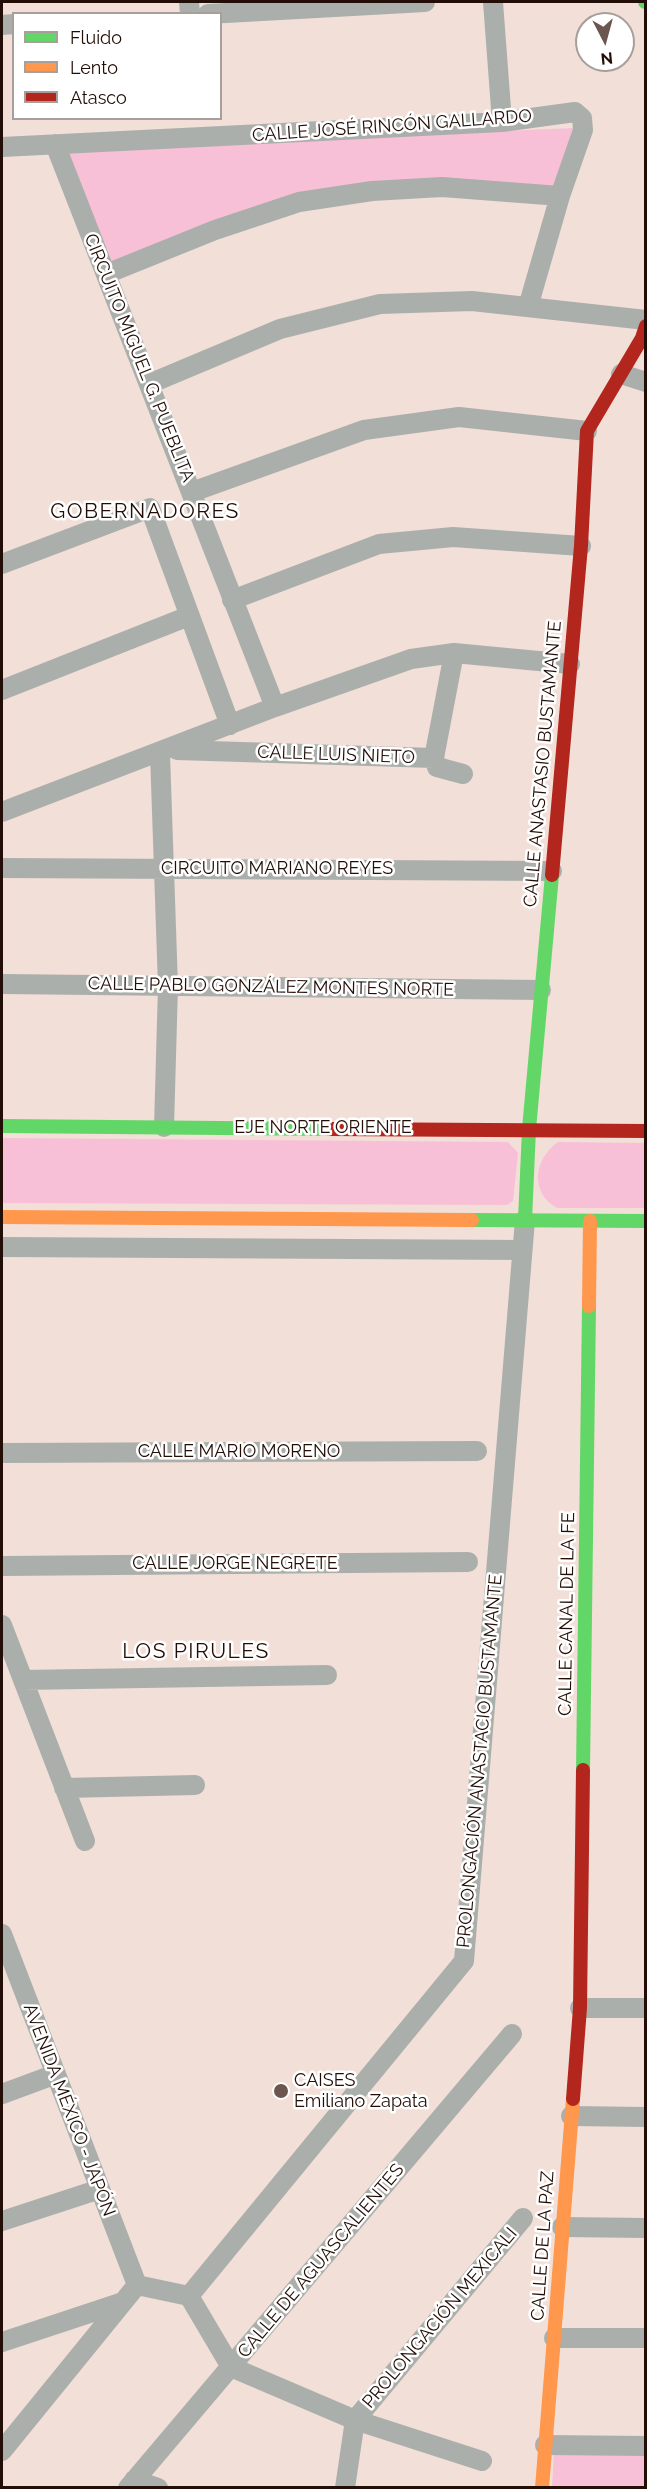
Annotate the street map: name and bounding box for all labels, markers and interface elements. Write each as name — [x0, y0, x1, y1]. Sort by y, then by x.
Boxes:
legend — [12, 12, 222, 120]
north arrow — [575, 12, 635, 72]
text: Fluido — [70, 27, 122, 48]
text: N — [600, 48, 614, 68]
text: Lento — [70, 57, 118, 78]
text: Atasco — [70, 87, 127, 108]
street label: CALLE JOSÉ RINCÓN GALLARDO — [251, 105, 533, 147]
street label: CIRCUITO MIGUEL G. PUEBLITA — [79, 231, 199, 485]
district label: GOBERNADORES — [50, 499, 240, 525]
street label: CALLE ANASTASIO BUSTAMANTE — [520, 620, 566, 908]
street label: CALLE LUIS NIETO — [257, 741, 415, 769]
street label: CIRCUITO MARIANO REYES — [161, 858, 393, 880]
street label: CALLE PABLO GONZÁLEZ MONTES NORTE — [88, 973, 454, 1001]
street label: EJE NORTE ORIENTE — [234, 1117, 412, 1139]
street label: CALLE MARIO MORENO — [138, 1441, 340, 1463]
street label: CALLE CANAL DE LA FE — [554, 1512, 580, 1716]
street label: CALLE JORGE NEGRETE — [132, 1553, 338, 1575]
street label: PROLONGACIÓN ANASTACIO BUSTAMANTE — [453, 1573, 507, 1949]
district label: LOS PIRULES — [122, 1639, 270, 1665]
street label: AVENIDA MÉXICO - JAPÓN — [18, 2001, 120, 2219]
place label: CAISES Emiliano Zapata — [294, 2070, 428, 2112]
marker: CAISES Emiliano Zapata — [272, 2082, 290, 2100]
street label: CALLE DE AGUASCALIENTES — [233, 2160, 409, 2362]
street label: CALLE DE LA PAZ — [527, 2170, 559, 2322]
street label: PROLONGACIÓN MEXICALI — [358, 2223, 522, 2413]

